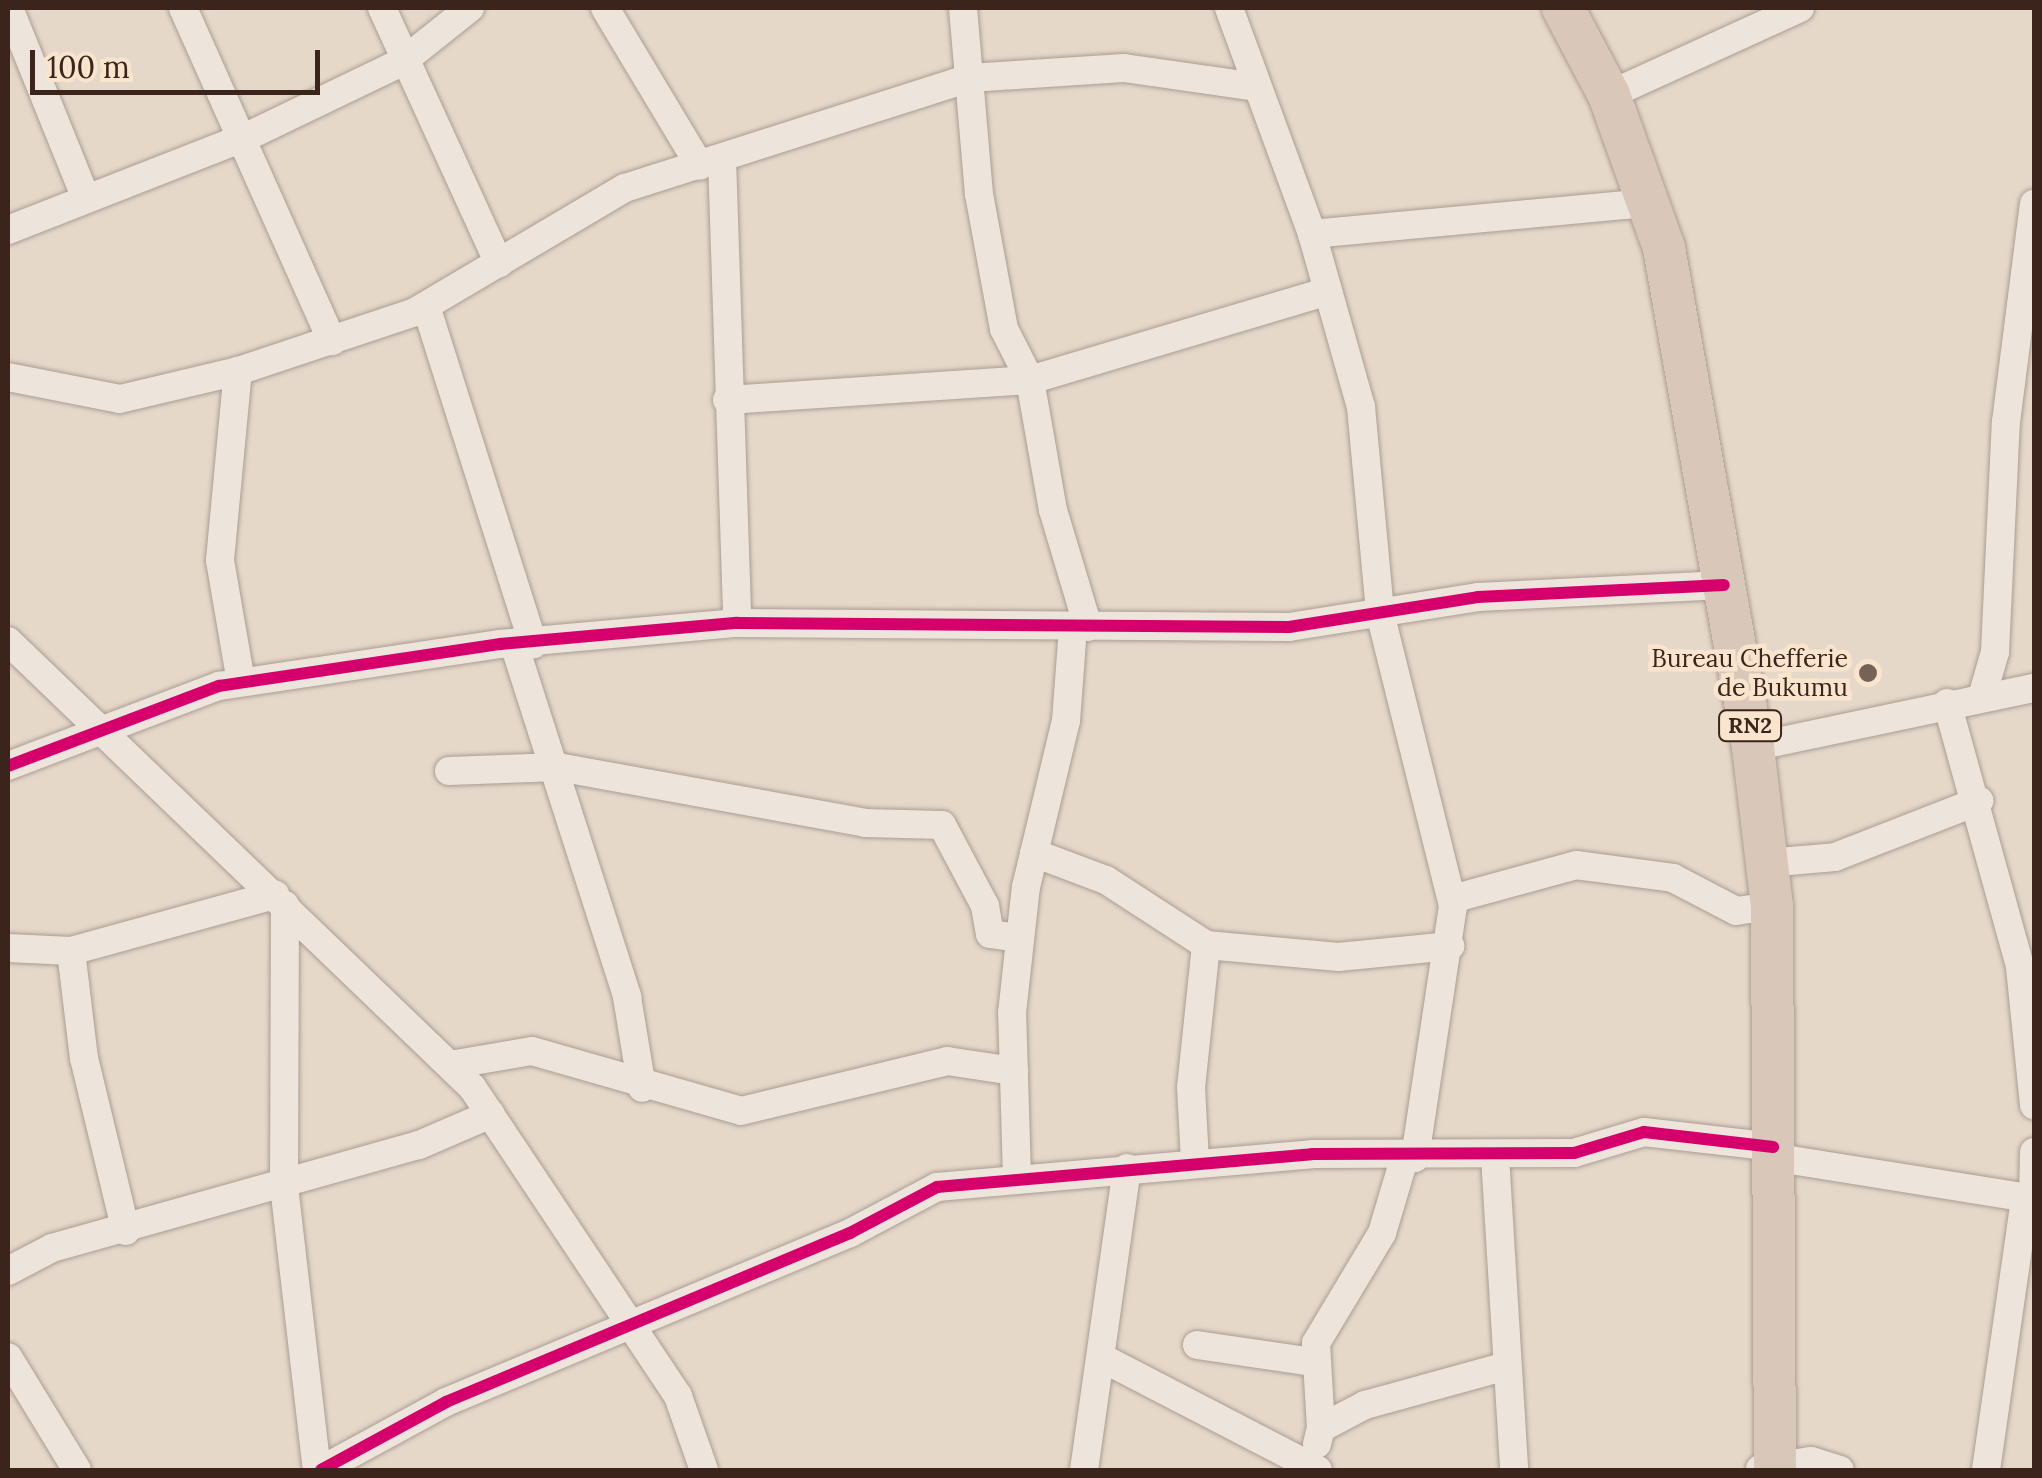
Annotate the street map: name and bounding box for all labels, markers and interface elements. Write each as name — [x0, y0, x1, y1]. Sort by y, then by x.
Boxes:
scale bar — [35, 30, 325, 92]
text: 100 m — [47, 48, 130, 86]
place label: Bureau Chefferie de Bukumu — [1651, 644, 1848, 703]
marker: Bureau Chefferie de Bukumu — [1857, 662, 1879, 684]
road number: RN2 — [1718, 709, 1782, 743]

